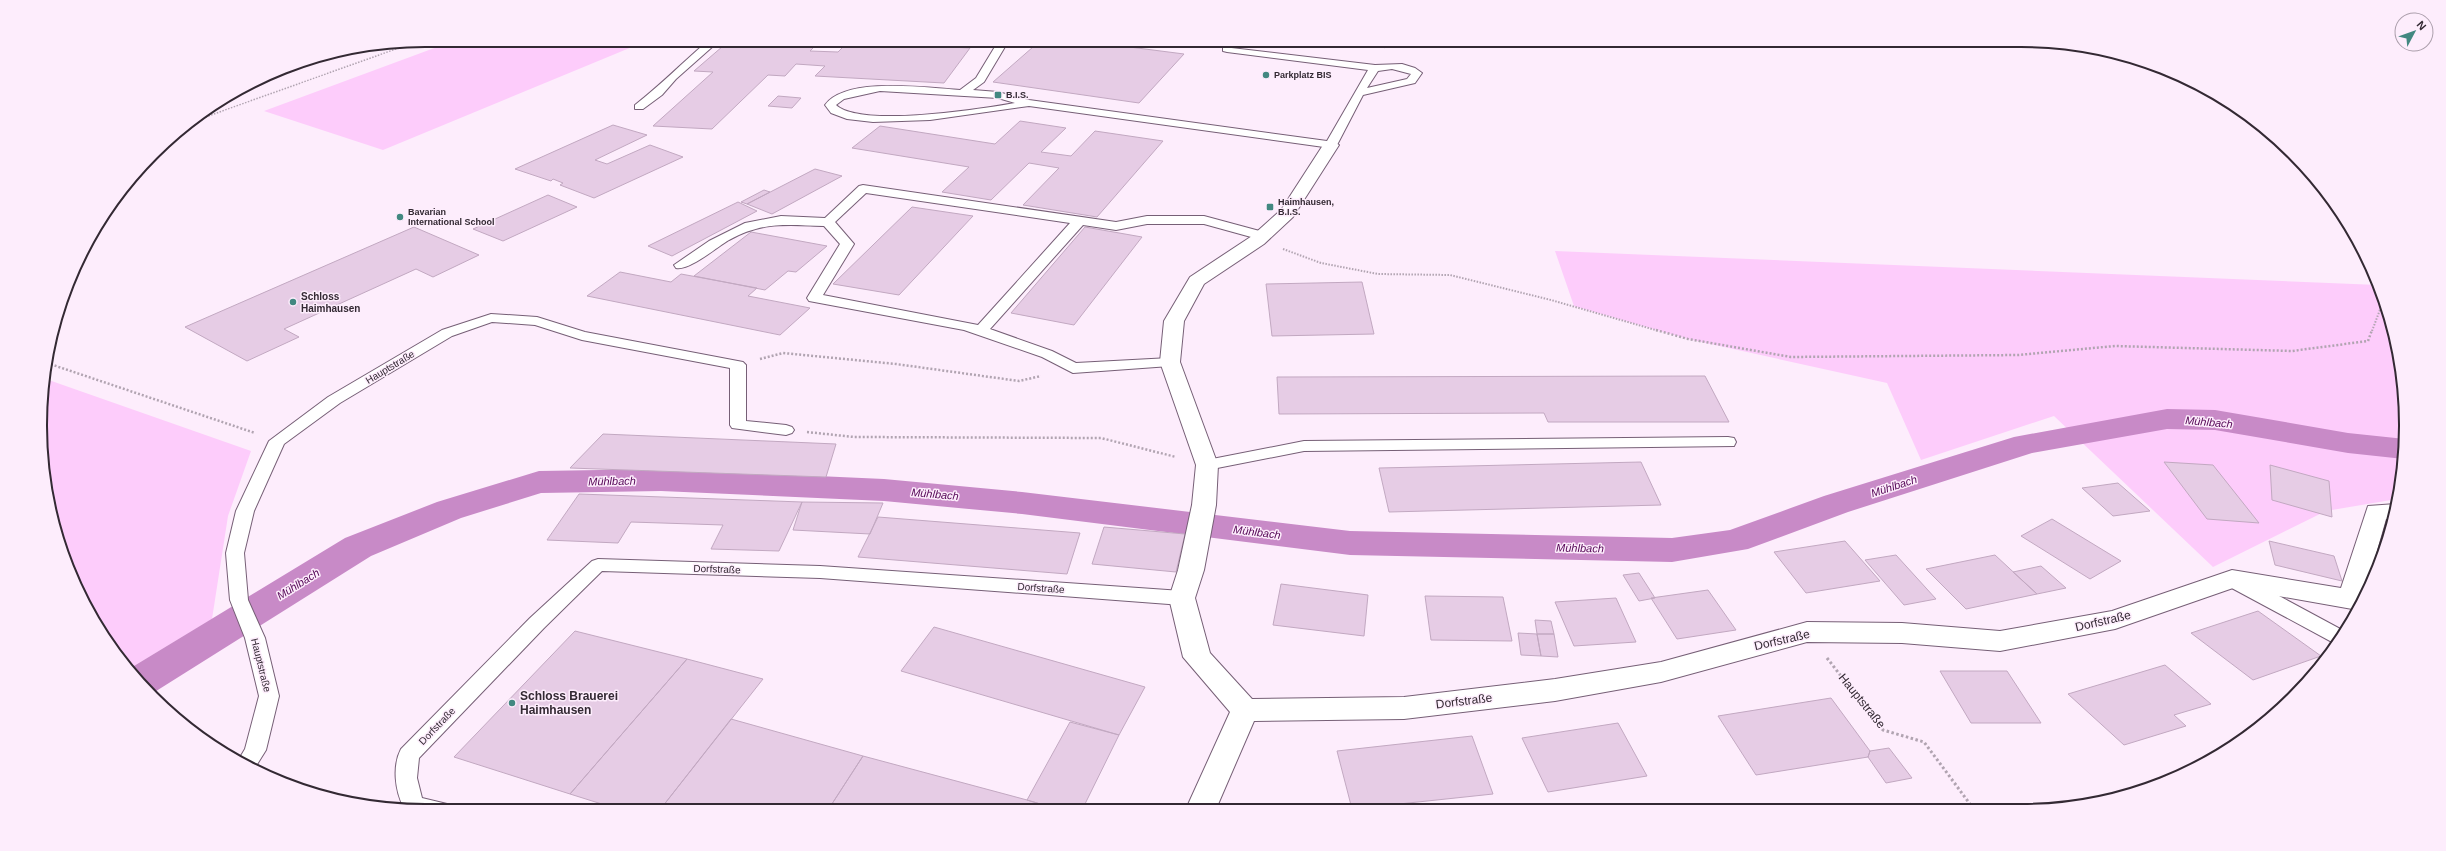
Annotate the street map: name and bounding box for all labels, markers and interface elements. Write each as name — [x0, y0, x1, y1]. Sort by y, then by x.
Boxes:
north arrow — [2394, 12, 2434, 52]
text: N — [2414, 19, 2429, 32]
marker: Parkplatz BIS — [1261, 70, 1271, 80]
place label: Parkplatz BIS — [1274, 70, 1332, 80]
marker: B.I.S. — [993, 90, 1003, 100]
place label: B.I.S. — [1006, 90, 1029, 100]
place label: Haimhausen, B.I.S. — [1278, 197, 1334, 217]
marker: Haimhausen, B.I.S. — [1265, 202, 1275, 212]
place label: Bavarian International School — [408, 207, 495, 227]
marker: Bavarian International School — [395, 212, 405, 222]
place label: Schloss Haimhausen — [301, 291, 360, 314]
marker: Schloss Haimhausen — [288, 297, 298, 307]
street label: Hauptstraße — [364, 348, 417, 386]
water label: Mühlbach — [2185, 414, 2233, 430]
water label: Mühlbach — [1869, 473, 1919, 499]
water label: Mühlbach — [588, 475, 636, 487]
water label: Mühlbach — [911, 486, 959, 502]
water label: Mühlbach — [1233, 523, 1281, 541]
water label: Mühlbach — [1556, 542, 1604, 554]
street label: Dorfstraße — [693, 563, 741, 575]
water label: Mühlbach — [275, 566, 321, 602]
street label: Dorfstraße — [1017, 581, 1065, 595]
street label: Dorfstraße — [2074, 608, 2133, 634]
street label: Dorfstraße — [1753, 627, 1812, 653]
street label: Hauptstraße — [249, 637, 273, 693]
street label: Hauptstraße — [1836, 671, 1888, 731]
place label: Schloss Brauerei Haimhausen — [520, 689, 618, 717]
street label: Dorfstraße — [1435, 691, 1493, 711]
marker: Schloss Brauerei Haimhausen — [507, 698, 517, 708]
street label: Dorfstraße — [417, 705, 458, 747]

